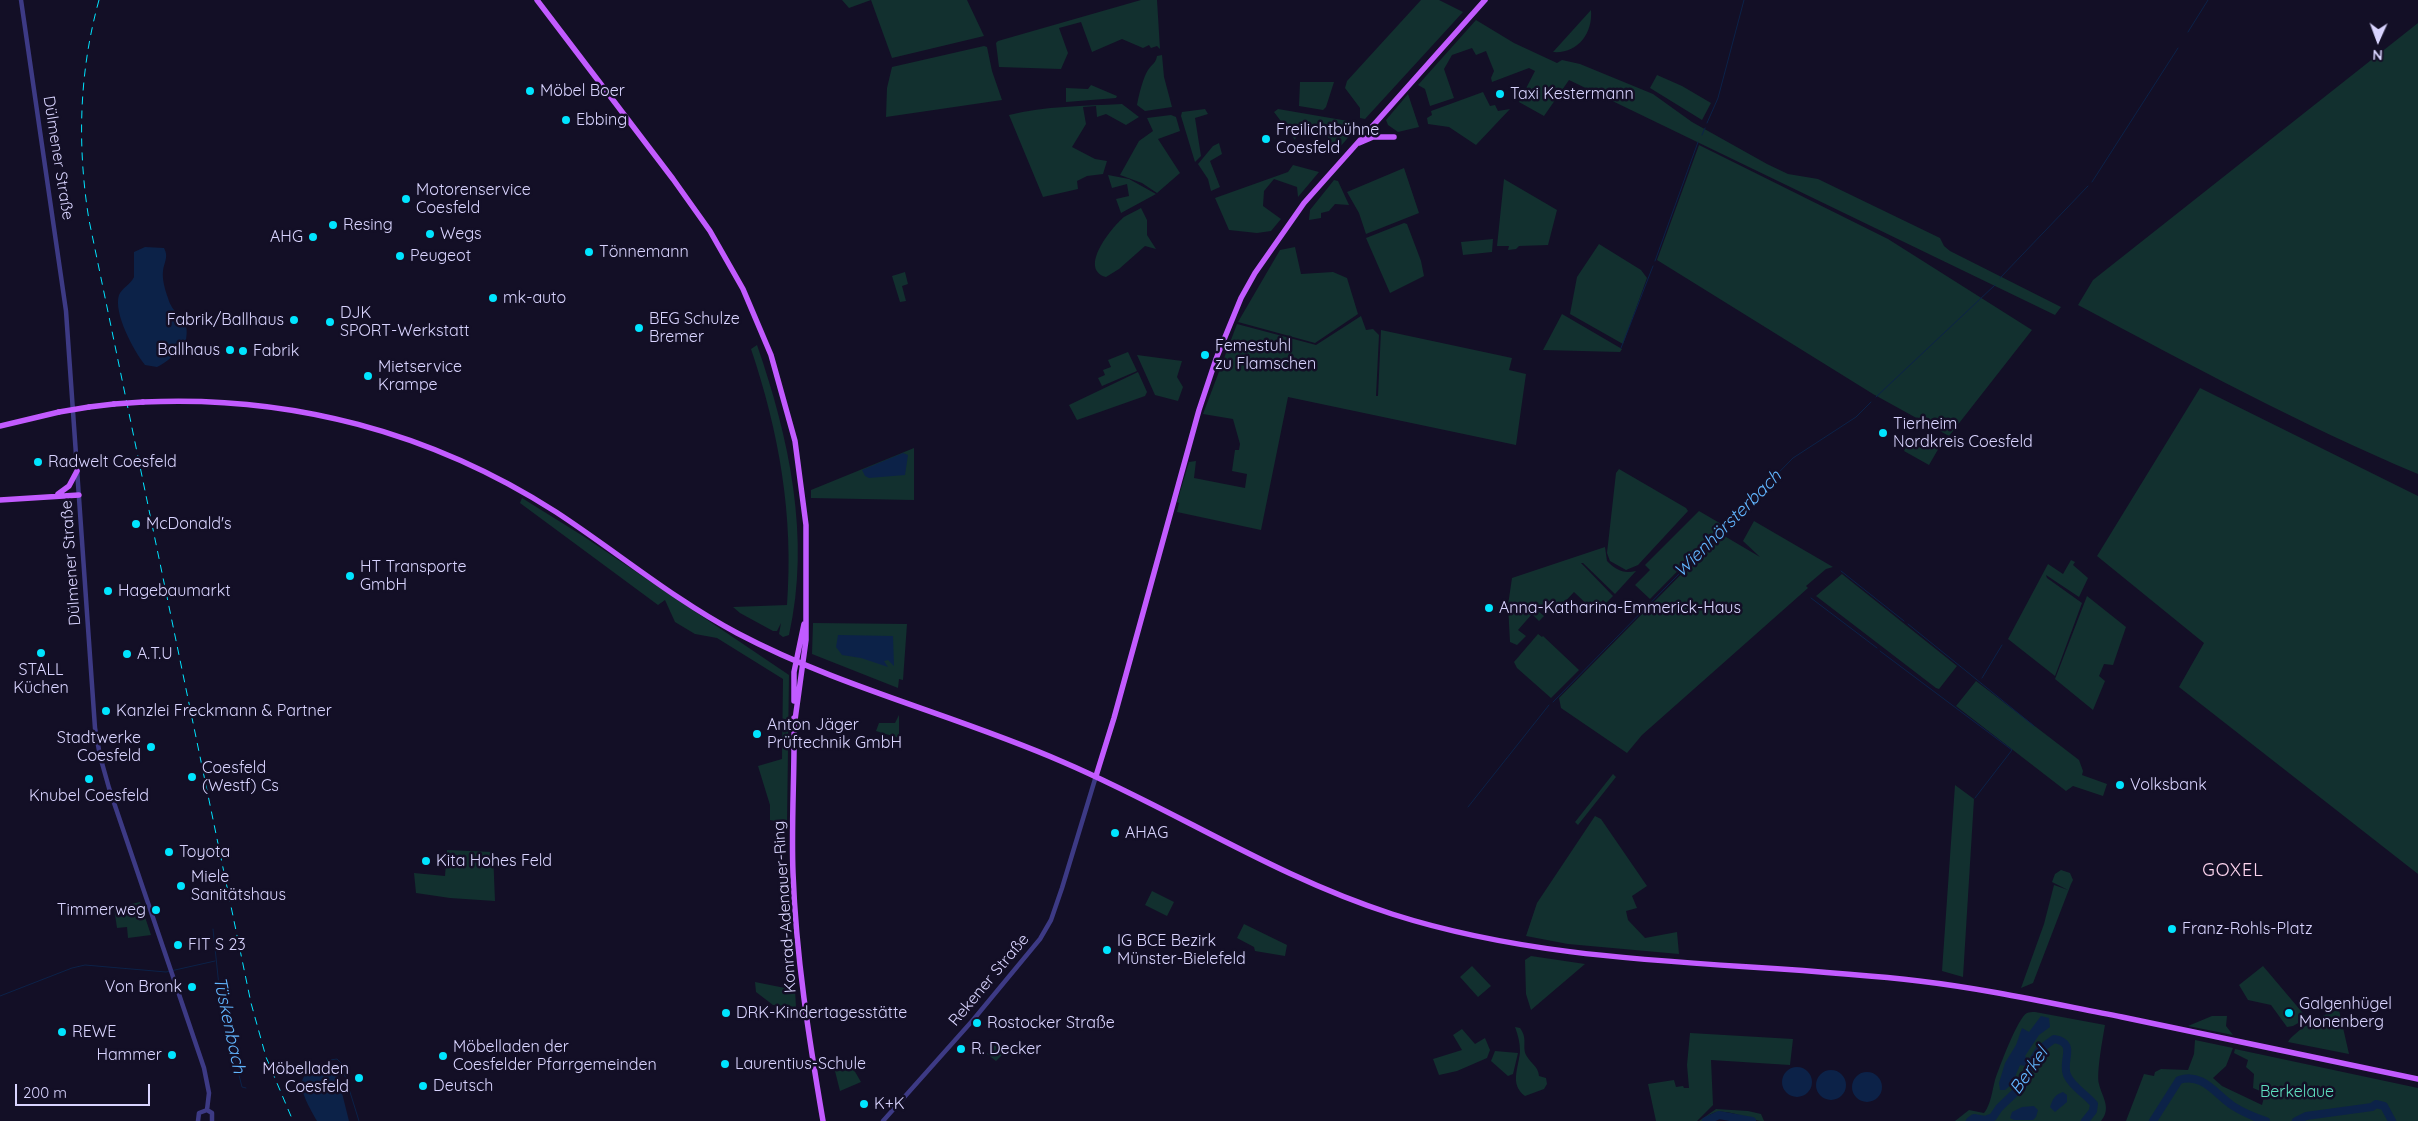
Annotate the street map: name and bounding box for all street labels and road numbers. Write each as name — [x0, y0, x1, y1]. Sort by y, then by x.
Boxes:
street label: Dülmener Straße — [39, 94, 77, 222]
street label: Dülmener Straße — [57, 500, 85, 626]
street label: Konrad-Adenauer-Ring — [769, 820, 801, 994]
street label: Rekener Straße — [945, 930, 1033, 1030]

